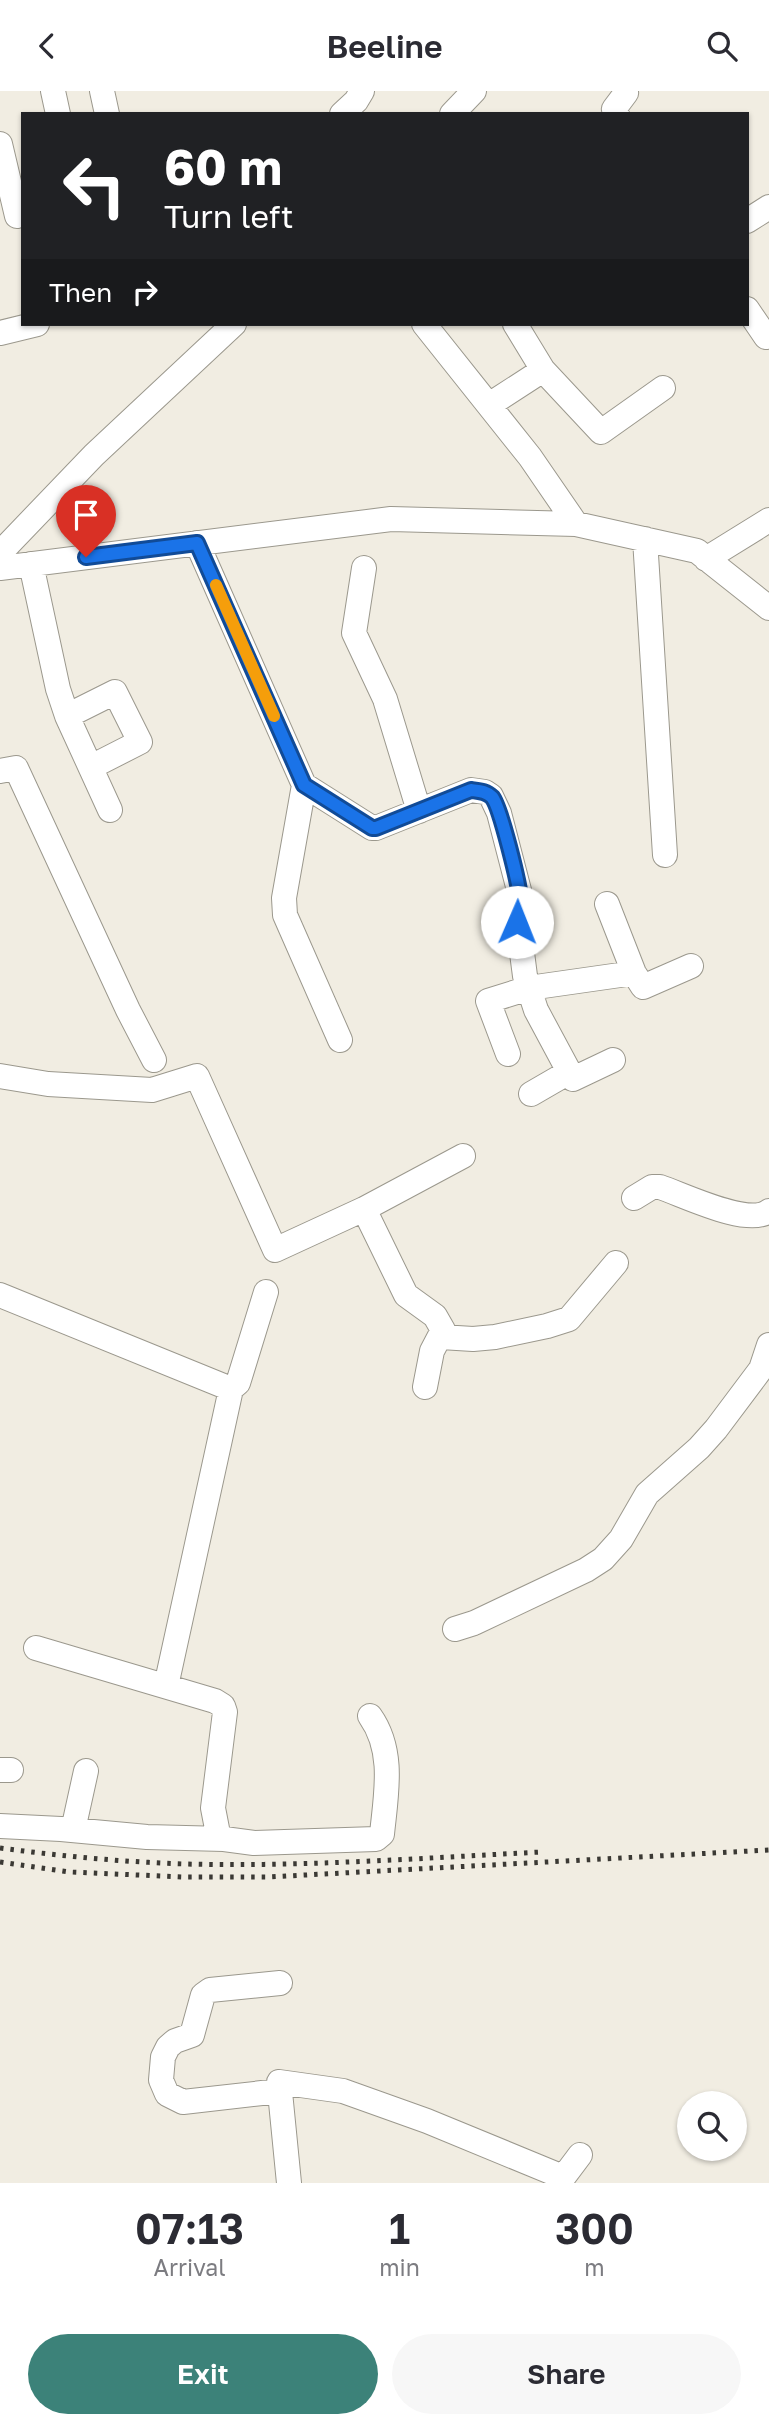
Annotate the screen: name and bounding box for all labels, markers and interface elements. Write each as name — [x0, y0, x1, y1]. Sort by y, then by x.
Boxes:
icon: back — [28, 27, 66, 65]
text: Beeline — [326, 27, 443, 65]
icon: search — [703, 27, 741, 65]
text: 60 m — [164, 137, 282, 196]
icon: left — [49, 140, 140, 231]
text: Turn left — [164, 197, 293, 235]
icon: right — [126, 273, 164, 311]
text: Then — [49, 277, 112, 308]
pin — [56, 485, 116, 557]
icon: arrive — [67, 496, 105, 534]
position arrow — [480, 885, 554, 959]
map controls — [677, 2091, 747, 2161]
button: search — [677, 2091, 747, 2161]
text: 07:13 — [135, 2203, 244, 2253]
text: 1 — [389, 2203, 410, 2253]
text: 300 — [555, 2203, 634, 2253]
text: Arrival — [154, 2253, 226, 2281]
text: min — [379, 2253, 420, 2281]
text: m — [584, 2253, 605, 2281]
button: Exit — [28, 2334, 378, 2414]
button: Share — [392, 2334, 741, 2414]

